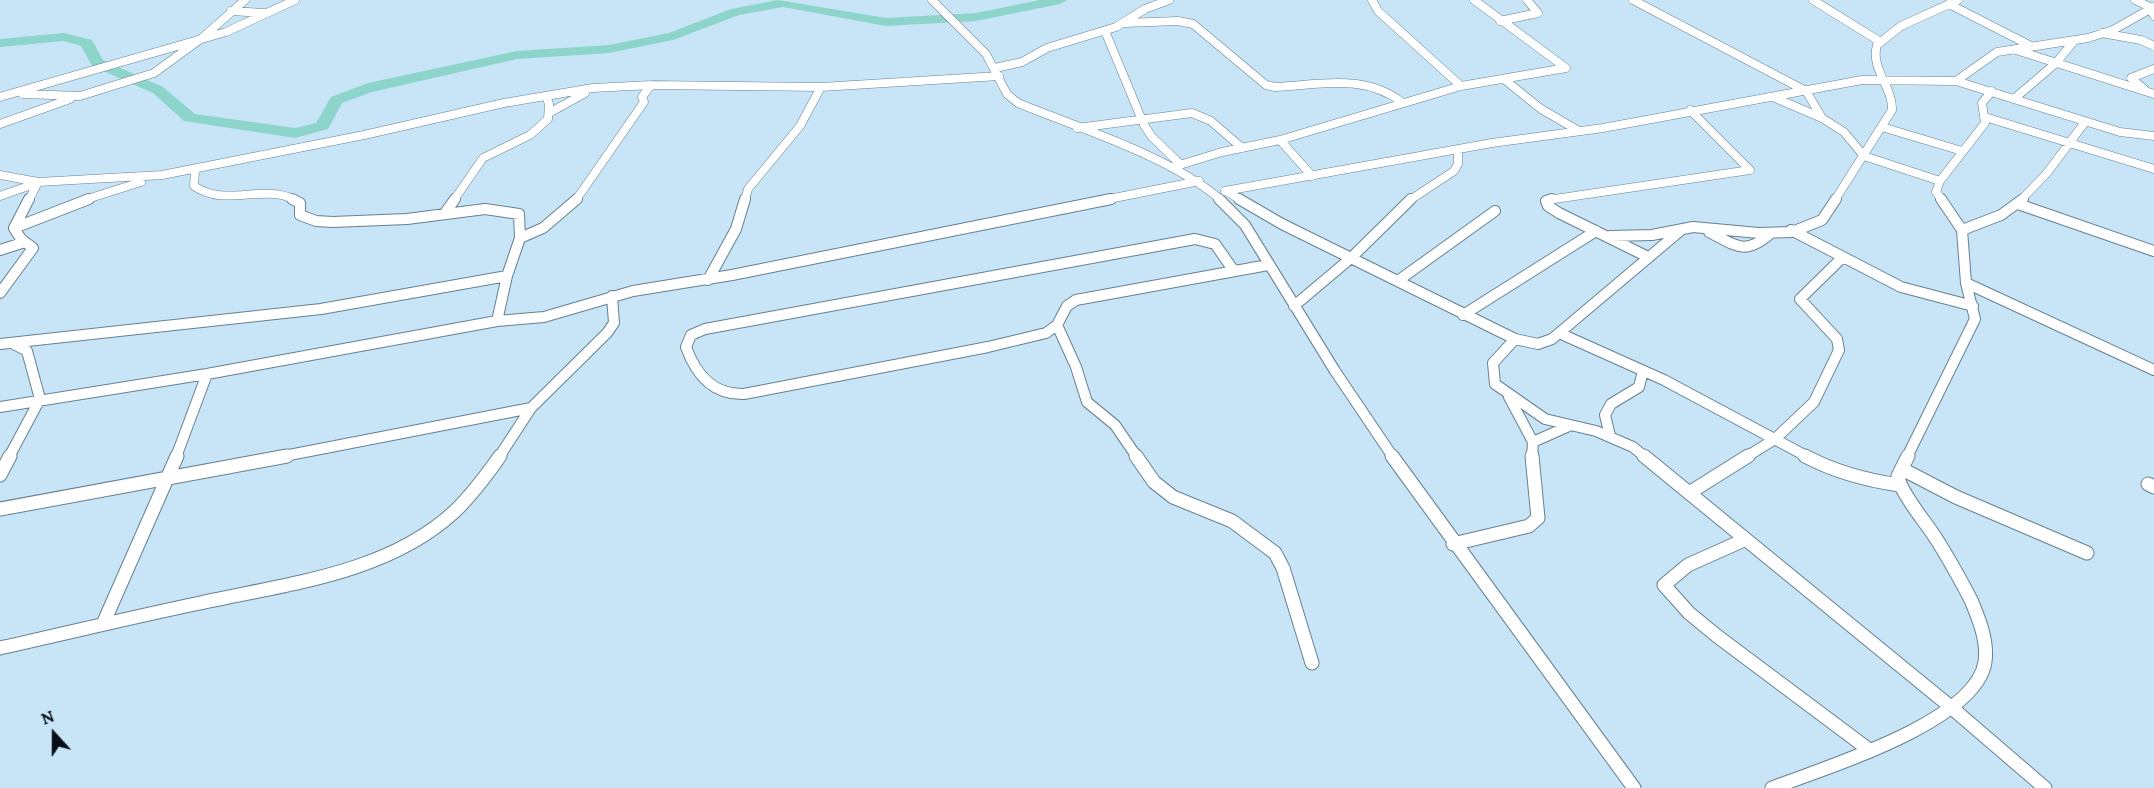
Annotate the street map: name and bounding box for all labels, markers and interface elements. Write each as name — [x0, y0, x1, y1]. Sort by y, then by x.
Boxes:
north arrow — [24, 704, 84, 764]
text: N — [38, 706, 57, 729]

